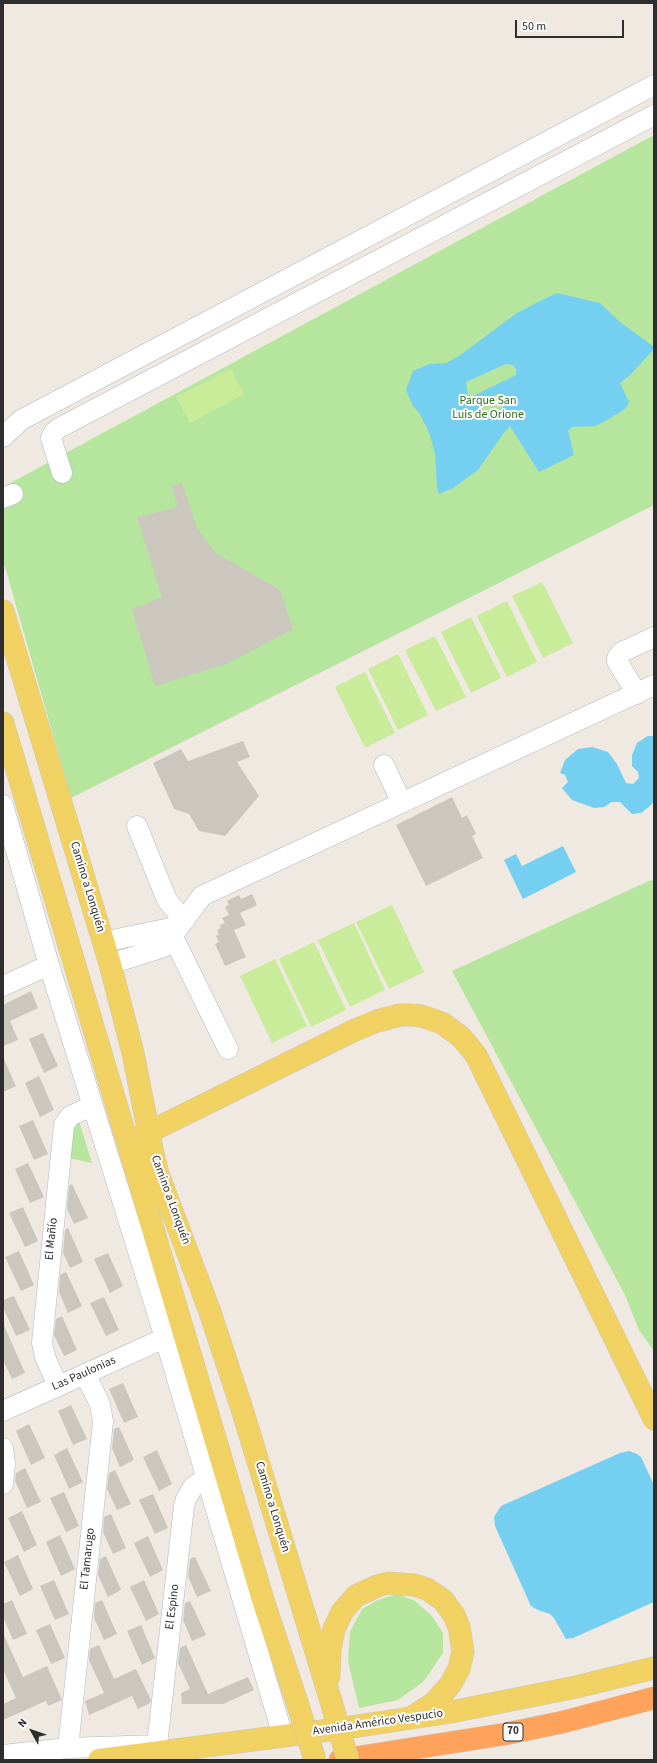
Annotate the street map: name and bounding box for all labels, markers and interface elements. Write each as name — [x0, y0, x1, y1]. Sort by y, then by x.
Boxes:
scale bar — [517, 12, 626, 38]
text: 50 m — [522, 18, 546, 35]
park label: Parque San Luis de Orione — [452, 394, 524, 422]
street label: Camino a Lonquén — [66, 840, 108, 934]
street label: Camino a Lonquén — [147, 1153, 193, 1247]
street label: El Mañío — [43, 1217, 61, 1261]
street label: Las Paulonias — [50, 1354, 118, 1394]
street label: Camino a Lonquén — [251, 1460, 293, 1554]
street label: El Tamarugo — [78, 1527, 98, 1591]
street label: El Espino — [163, 1583, 183, 1631]
street label: Avenida Américo Vespucio — [312, 1707, 444, 1739]
north arrow — [12, 1711, 52, 1751]
text: N — [14, 1715, 31, 1731]
road number: 70 — [503, 1723, 523, 1741]

